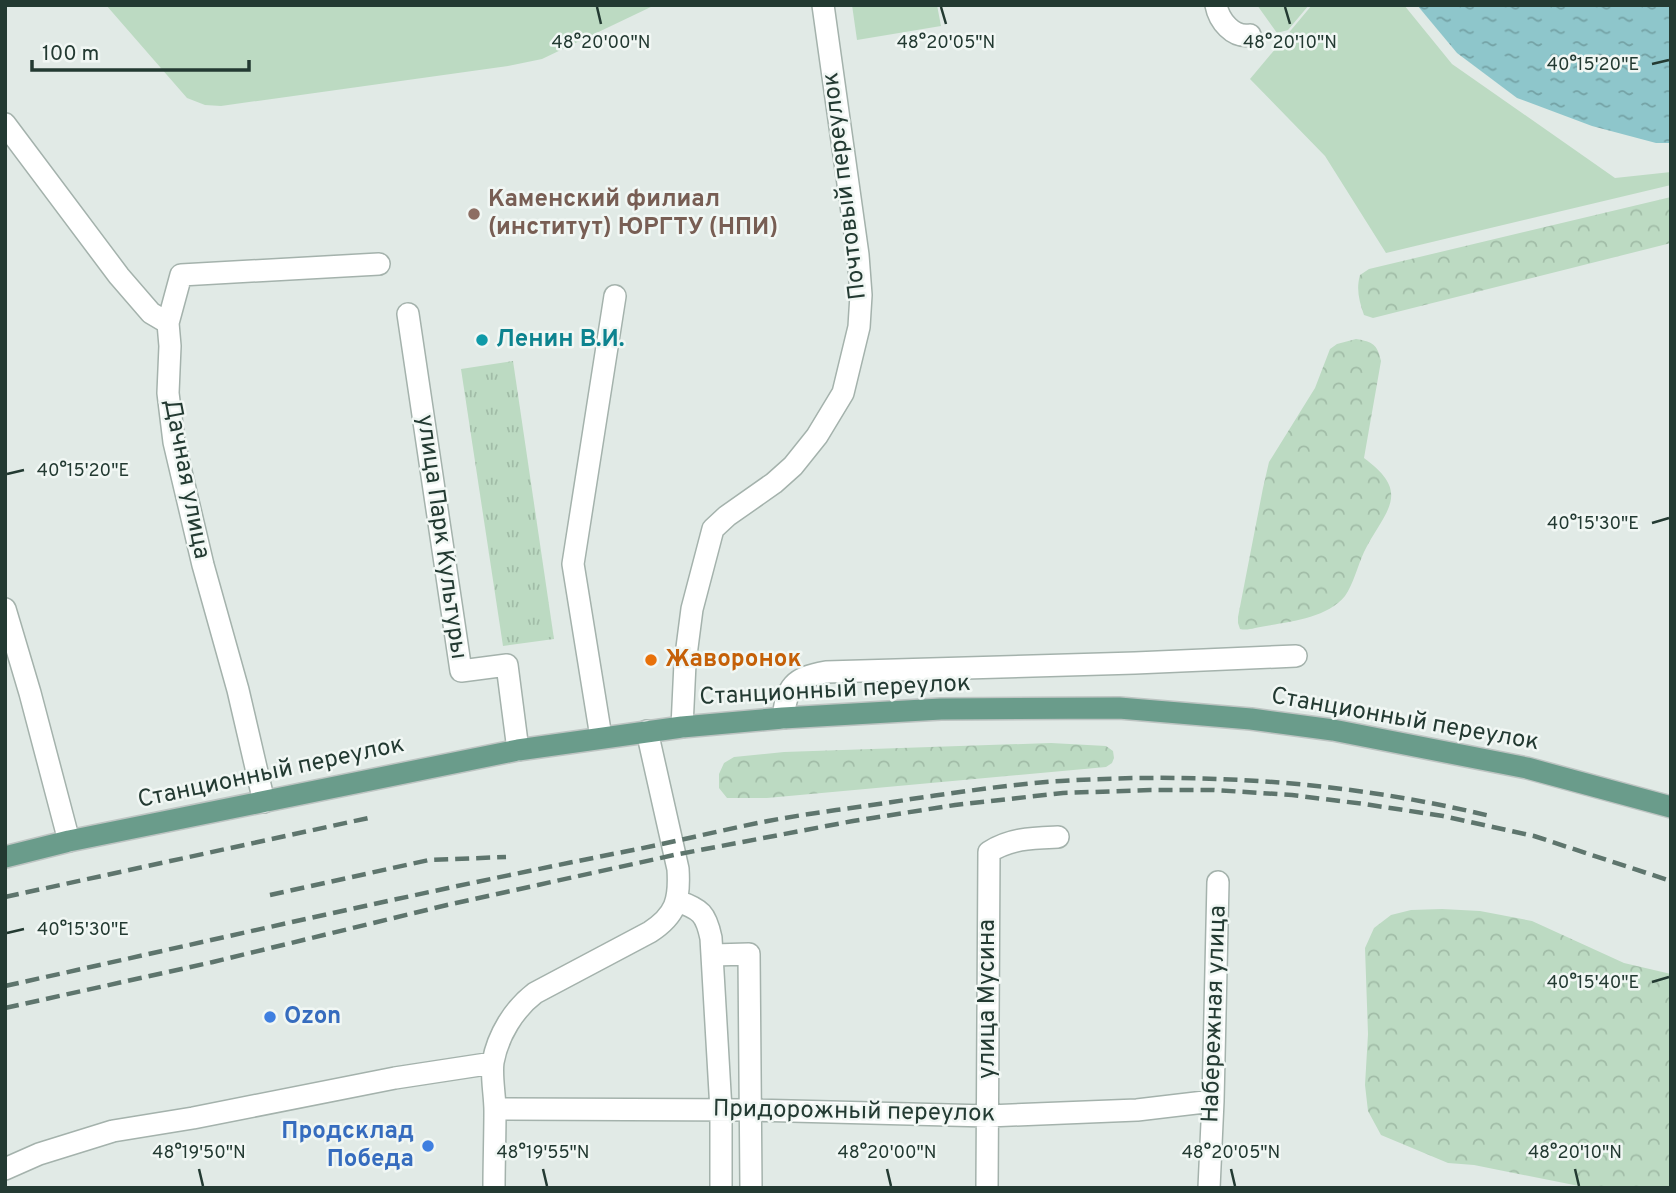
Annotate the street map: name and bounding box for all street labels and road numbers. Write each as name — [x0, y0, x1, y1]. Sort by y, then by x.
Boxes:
street label: Почтовый переулок — [816, 71, 874, 301]
street label: Дачная улица — [156, 396, 216, 562]
street label: улица Парк Культуры — [409, 413, 473, 661]
street label: Станционный переулок — [699, 669, 971, 713]
street label: Станционный переулок — [1269, 682, 1541, 758]
street label: Станционный переулок — [135, 730, 407, 816]
street label: Набережная улица — [1196, 905, 1234, 1123]
street label: улица Мусина — [973, 919, 1003, 1079]
street label: Придорожный переулок — [712, 1095, 996, 1129]

